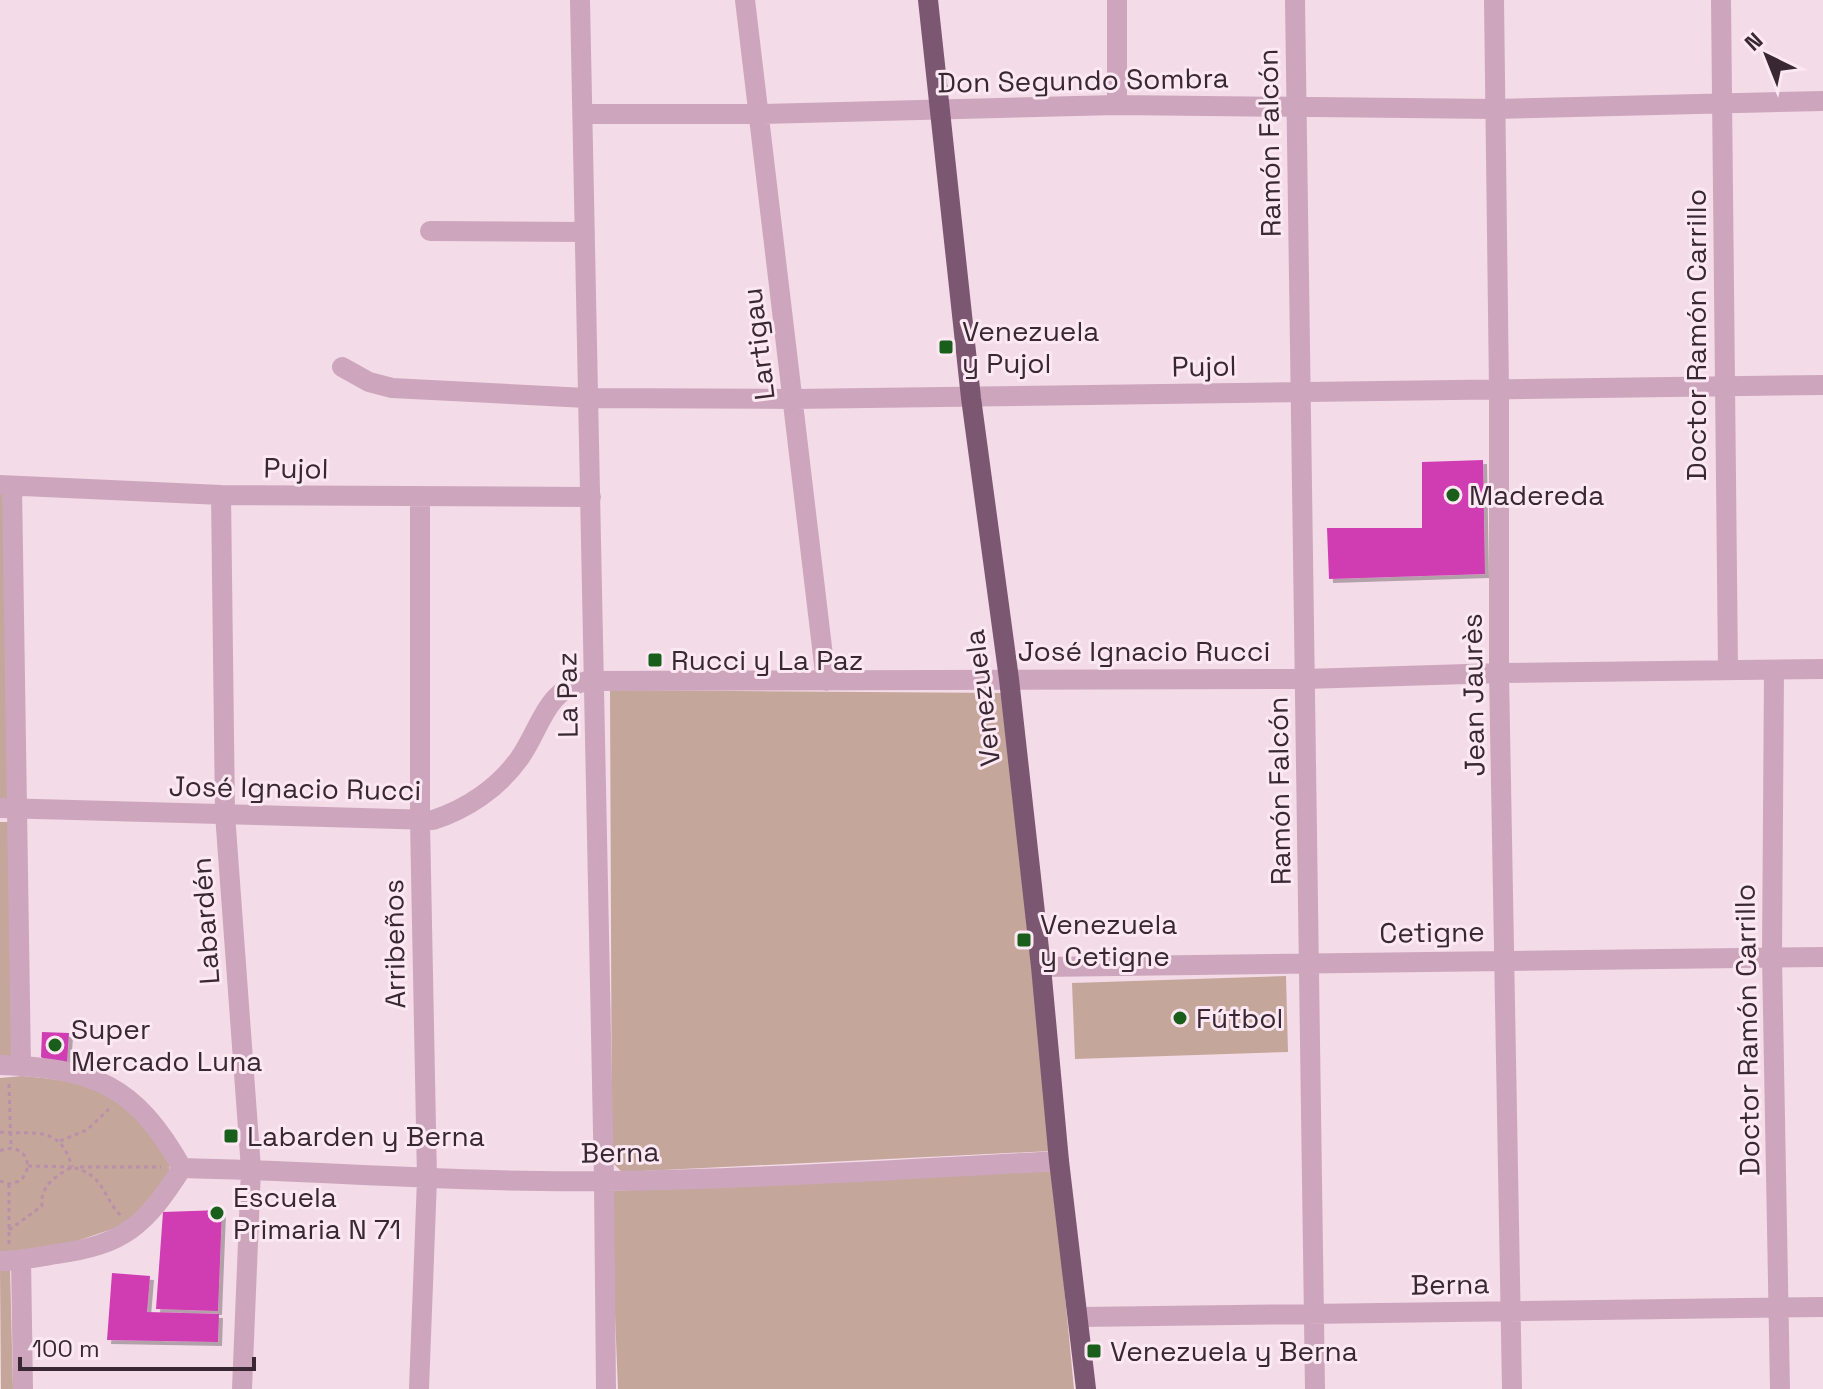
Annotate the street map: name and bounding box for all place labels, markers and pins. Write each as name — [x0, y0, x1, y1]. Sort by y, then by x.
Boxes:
place label: Venezuela y Pujol — [962, 313, 1099, 381]
marker: Venezuela y Pujol — [937, 338, 955, 356]
place label: Madereda — [1469, 477, 1604, 513]
marker: Madereda — [1444, 486, 1462, 504]
place label: Rucci y La Paz — [671, 642, 863, 678]
marker: Rucci y La Paz — [646, 651, 664, 669]
place label: Venezuela y Cetigne — [1040, 906, 1177, 974]
marker: Venezuela y Cetigne — [1015, 931, 1033, 949]
place label: Fútbol — [1196, 1000, 1283, 1036]
marker: Fútbol — [1171, 1009, 1189, 1027]
place label: Super Mercado Luna — [71, 1011, 262, 1079]
marker: Super Mercado Luna — [46, 1036, 64, 1054]
place label: Labarden y Berna — [247, 1118, 485, 1154]
marker: Labarden y Berna — [222, 1127, 240, 1145]
place label: Escuela Primaria N 71 — [233, 1179, 401, 1247]
marker: Escuela Primaria N 71 — [208, 1204, 226, 1222]
place label: Venezuela y Berna — [1110, 1333, 1358, 1369]
marker: Venezuela y Berna — [1085, 1342, 1103, 1360]

